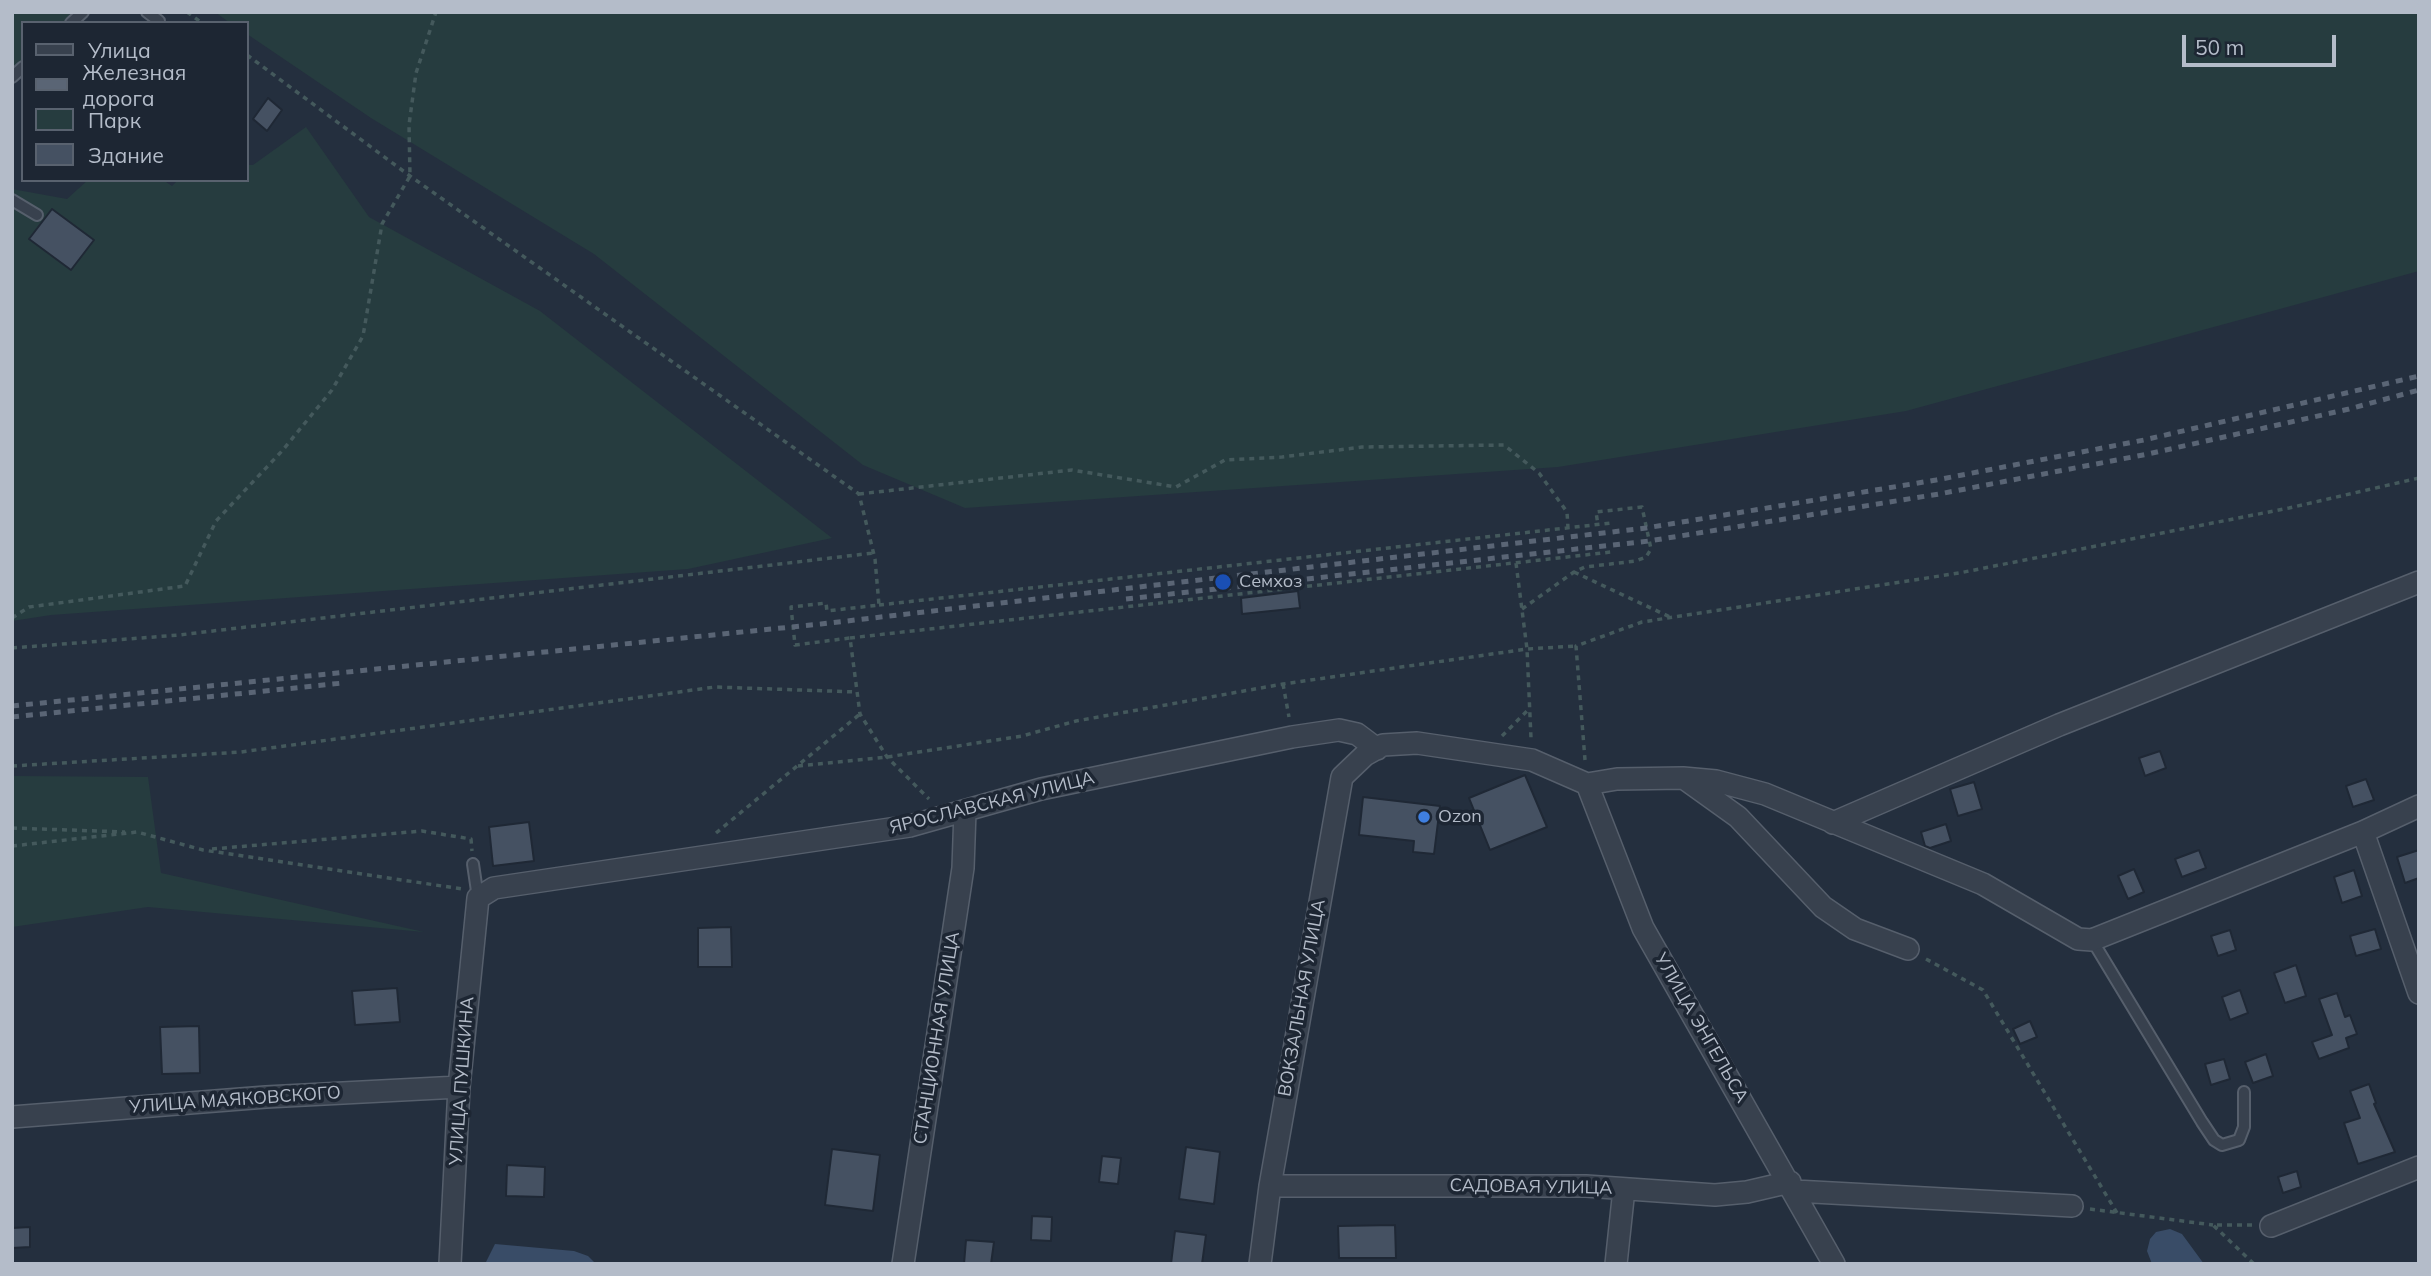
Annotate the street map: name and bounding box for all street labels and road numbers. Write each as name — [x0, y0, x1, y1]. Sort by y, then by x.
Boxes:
street label: ЯРОСЛАВСКАЯ УЛИЦА — [887, 767, 1097, 839]
street label: ВОКЗАЛЬНАЯ УЛИЦА — [1274, 898, 1330, 1098]
street label: СТАНЦИОННАЯ УЛИЦА — [910, 930, 964, 1146]
street label: УЛИЦА ЭНГЕЛЬСА — [1649, 949, 1753, 1107]
street label: УЛИЦА ПУШКИНА — [445, 996, 479, 1166]
street label: УЛИЦА МАЯКОВСКОГО — [128, 1082, 342, 1118]
street label: САДОВАЯ УЛИЦА — [1449, 1175, 1613, 1199]

